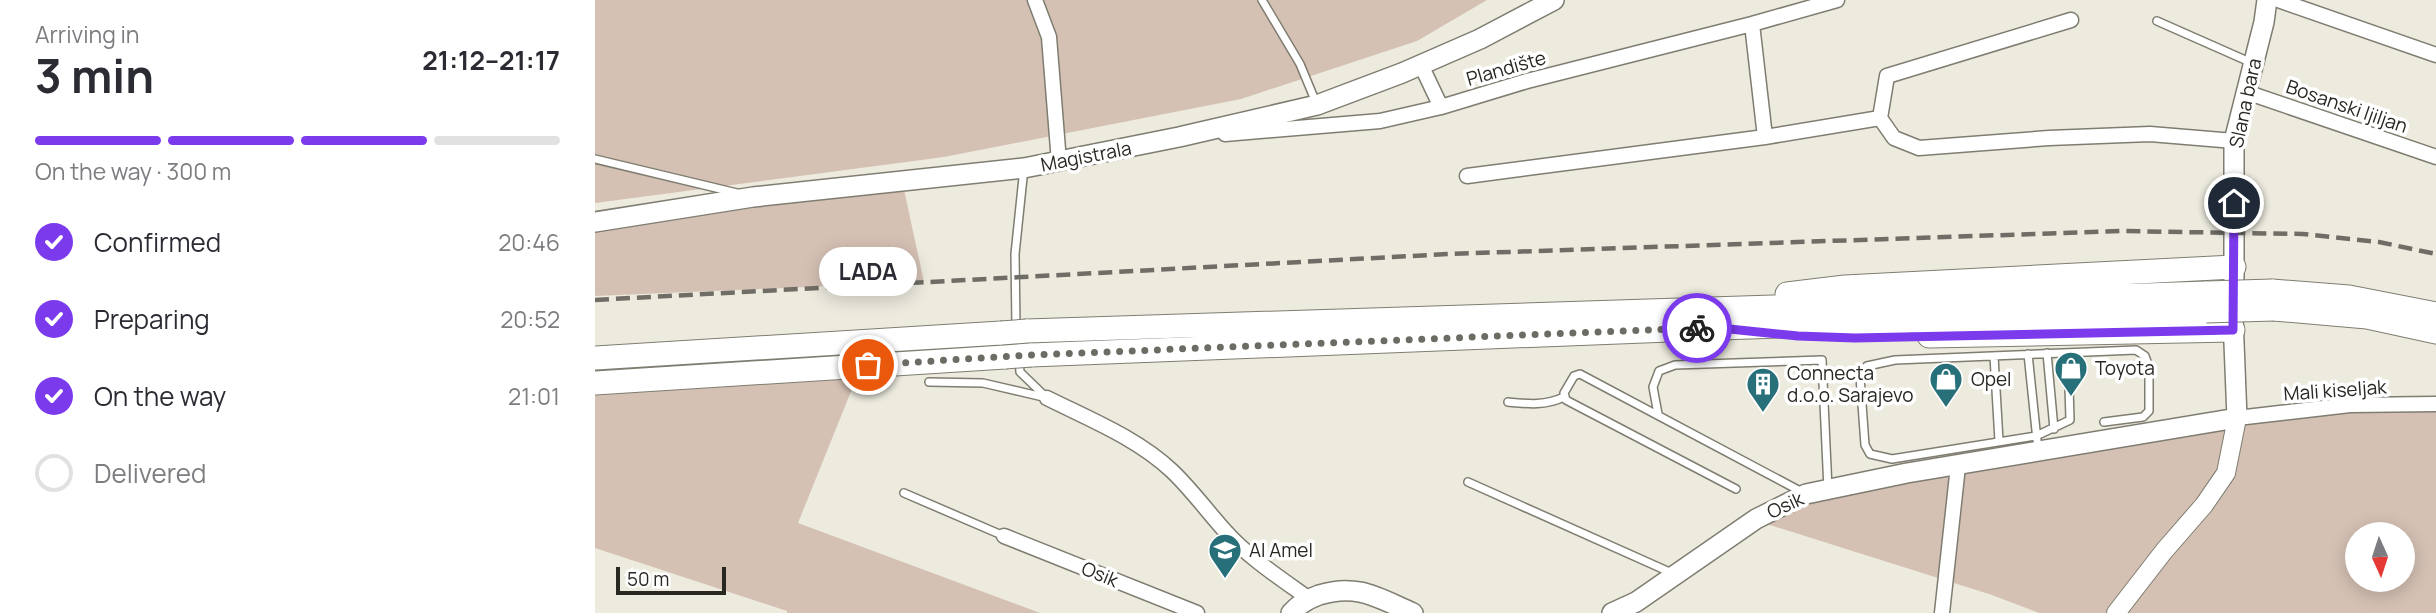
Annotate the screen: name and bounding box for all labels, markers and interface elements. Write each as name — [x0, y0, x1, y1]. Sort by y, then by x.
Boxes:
text: Arriving in — [35, 18, 140, 50]
text: 21:12–21:17 — [422, 42, 560, 78]
text: 3 min — [35, 44, 154, 107]
street label: Plandište — [1463, 44, 1549, 92]
street label: Slana bara — [2223, 56, 2267, 150]
street label: Bosanski ljiljan — [2283, 73, 2411, 139]
street label: Magistrala — [1038, 134, 1134, 178]
text: On the way · 300 m — [35, 155, 231, 187]
pin — [2204, 173, 2264, 233]
icon: home — [2215, 184, 2253, 222]
icon: check — [35, 223, 73, 261]
text: Confirmed — [94, 224, 221, 260]
text: 20:46 — [498, 226, 560, 258]
callout: LADA — [819, 246, 917, 295]
text: LADA — [839, 255, 897, 287]
courier — [1662, 293, 1732, 363]
icon: check — [35, 300, 73, 338]
text: Preparing — [94, 301, 210, 337]
text: 20:52 — [500, 303, 560, 335]
icon: bike — [1678, 309, 1716, 347]
pin — [838, 335, 898, 395]
icon: bag — [849, 346, 887, 384]
shop icon: Toyota — [2052, 349, 2090, 398]
place label: Toyota — [2095, 355, 2155, 381]
place label: Connecta d.o.o. Sarajevo — [1787, 360, 1914, 408]
shop icon: Opel — [1927, 360, 1965, 409]
building icon: Connecta d.o.o. Sarajevo — [1744, 365, 1782, 414]
place label: Opel — [1971, 366, 2012, 392]
street label: Mali kiseljak — [2283, 373, 2388, 407]
icon: check — [35, 377, 73, 415]
text: On the way — [94, 378, 226, 414]
text: 21:01 — [508, 380, 560, 412]
text: Delivered — [94, 455, 206, 491]
street label: Osik — [1762, 485, 1808, 525]
north arrow — [2345, 522, 2415, 592]
map controls — [2345, 522, 2415, 592]
school or university icon: Al Amel — [1206, 531, 1244, 580]
place label: Al Amel — [1249, 537, 1313, 563]
street label: Osik — [1078, 555, 1123, 593]
scale bar — [616, 564, 726, 596]
text: 50 m — [627, 566, 669, 592]

